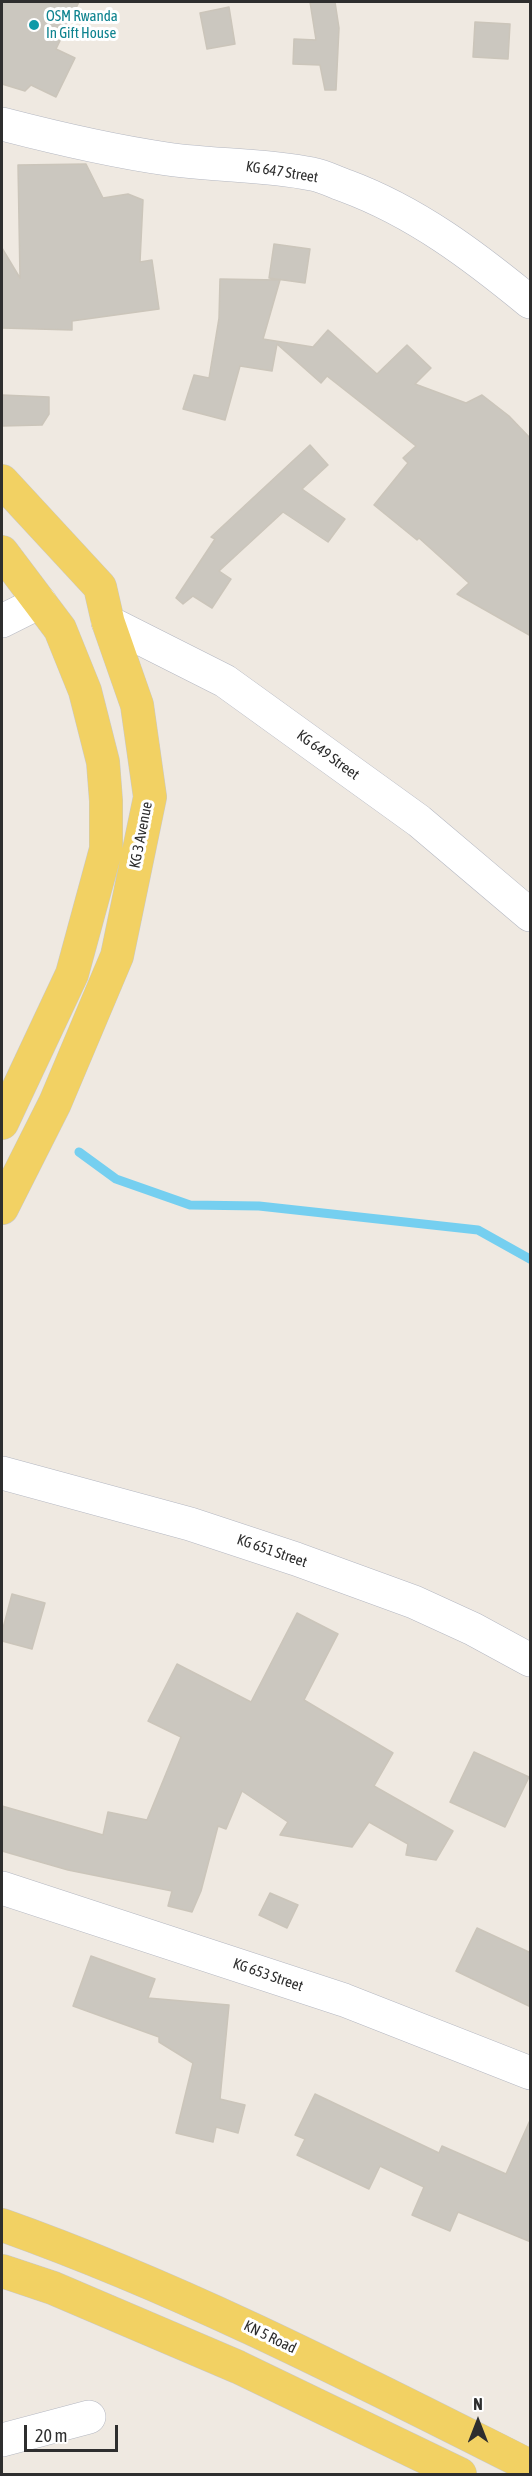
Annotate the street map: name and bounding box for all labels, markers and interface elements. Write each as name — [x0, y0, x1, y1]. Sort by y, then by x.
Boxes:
place label: OSM Rwanda In Gift House — [46, 7, 118, 42]
marker: OSM Rwanda In Gift House — [27, 18, 41, 32]
street label: KG 647 Street — [245, 157, 319, 187]
street label: KG 649 Street — [293, 726, 363, 784]
street label: KG 3 Avenue — [126, 800, 156, 870]
street label: KG 651 Street — [235, 1531, 309, 1571]
street label: KG 653 Street — [231, 1955, 305, 1995]
street label: KN 5 Road — [241, 2317, 299, 2357]
north arrow — [448, 2392, 508, 2452]
text: N — [473, 2395, 483, 2413]
scale bar — [27, 2413, 122, 2451]
text: 20 m — [35, 2425, 67, 2446]

